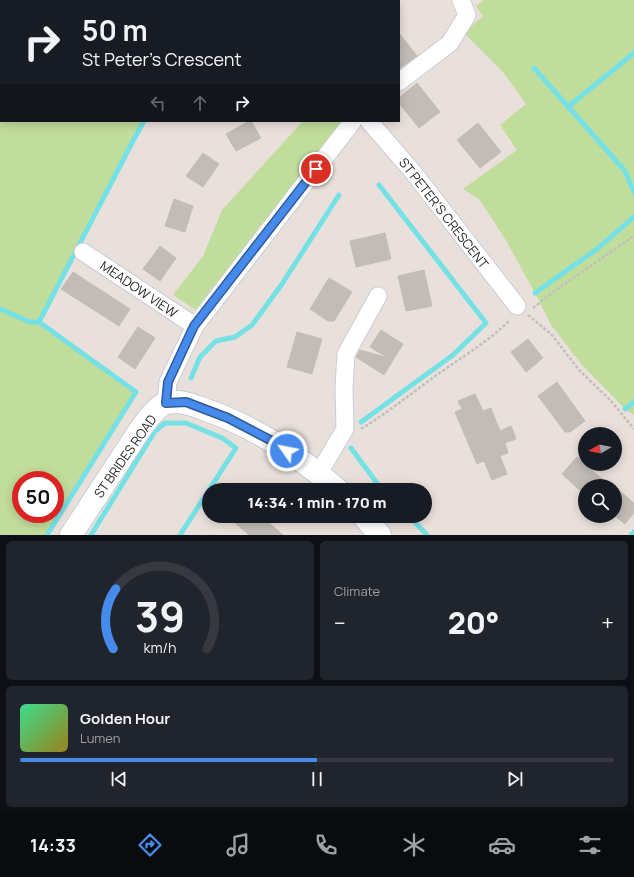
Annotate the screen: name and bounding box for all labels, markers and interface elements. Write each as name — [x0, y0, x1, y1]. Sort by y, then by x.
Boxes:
text: 50 m — [82, 11, 148, 49]
icon: right — [16, 16, 68, 68]
text: St Peter's Crescent — [82, 47, 242, 71]
icon: left — [147, 92, 169, 114]
icon: ahead — [189, 92, 211, 114]
icon: right — [231, 92, 253, 114]
pin — [299, 152, 333, 186]
street label: ST PETER'S CRESCENT — [395, 154, 493, 272]
icon: arrive — [305, 158, 327, 180]
street label: MEADOW VIEW — [97, 257, 181, 321]
street label: ST BRIDES ROAD — [90, 411, 161, 501]
north arrow — [578, 427, 622, 471]
map controls — [578, 427, 622, 523]
position arrow — [266, 430, 308, 472]
speed limit sign: 50 — [12, 471, 64, 523]
button: search — [578, 479, 622, 523]
text: 14:34 · 1 min · 170 m — [247, 492, 387, 513]
text: Climate — [334, 582, 380, 600]
text: 39 — [135, 587, 185, 643]
text: 20° — [448, 602, 500, 643]
text: − — [334, 608, 346, 638]
text: + — [601, 608, 614, 638]
text: km/h — [143, 637, 177, 656]
text: Golden Hour — [80, 708, 170, 729]
text: Lumen — [80, 729, 120, 747]
icon: previous — [108, 768, 130, 790]
icon: pause — [306, 768, 328, 790]
icon: next — [504, 768, 526, 790]
icon: directions — [136, 831, 164, 859]
icon: music — [224, 831, 252, 859]
icon: phone — [312, 831, 340, 859]
icon: climate — [400, 831, 428, 859]
icon: car — [488, 831, 516, 859]
icon: filters — [576, 831, 604, 859]
text: 14:33 — [30, 833, 76, 857]

